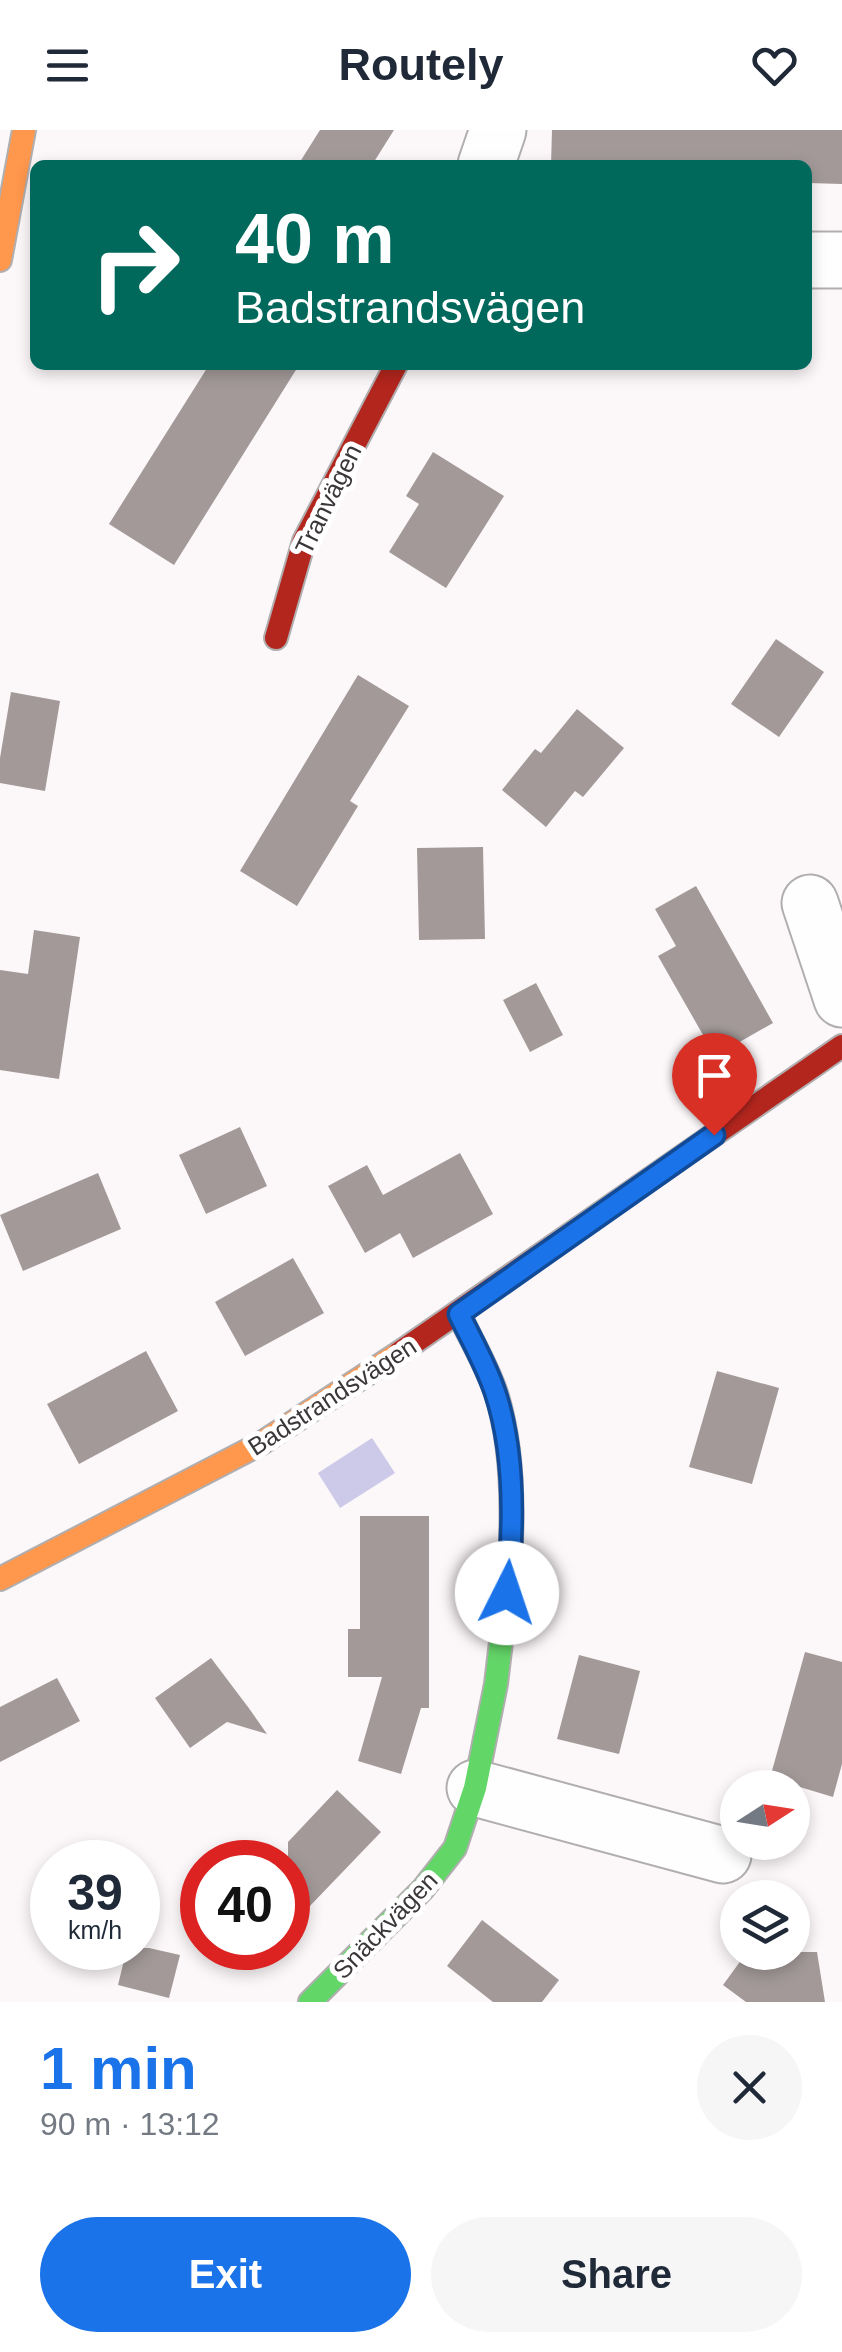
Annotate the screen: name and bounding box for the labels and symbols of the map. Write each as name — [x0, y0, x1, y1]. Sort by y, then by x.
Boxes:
street label: Tranvägen — [289, 440, 367, 558]
pin — [672, 1033, 757, 1136]
street label: Badstrandsvägen — [243, 1331, 421, 1461]
position arrow — [455, 1541, 559, 1645]
north arrow — [720, 1770, 810, 1860]
speed limit sign: 40 — [180, 1840, 310, 1970]
street label: Snäckvägen — [327, 1866, 443, 1984]

